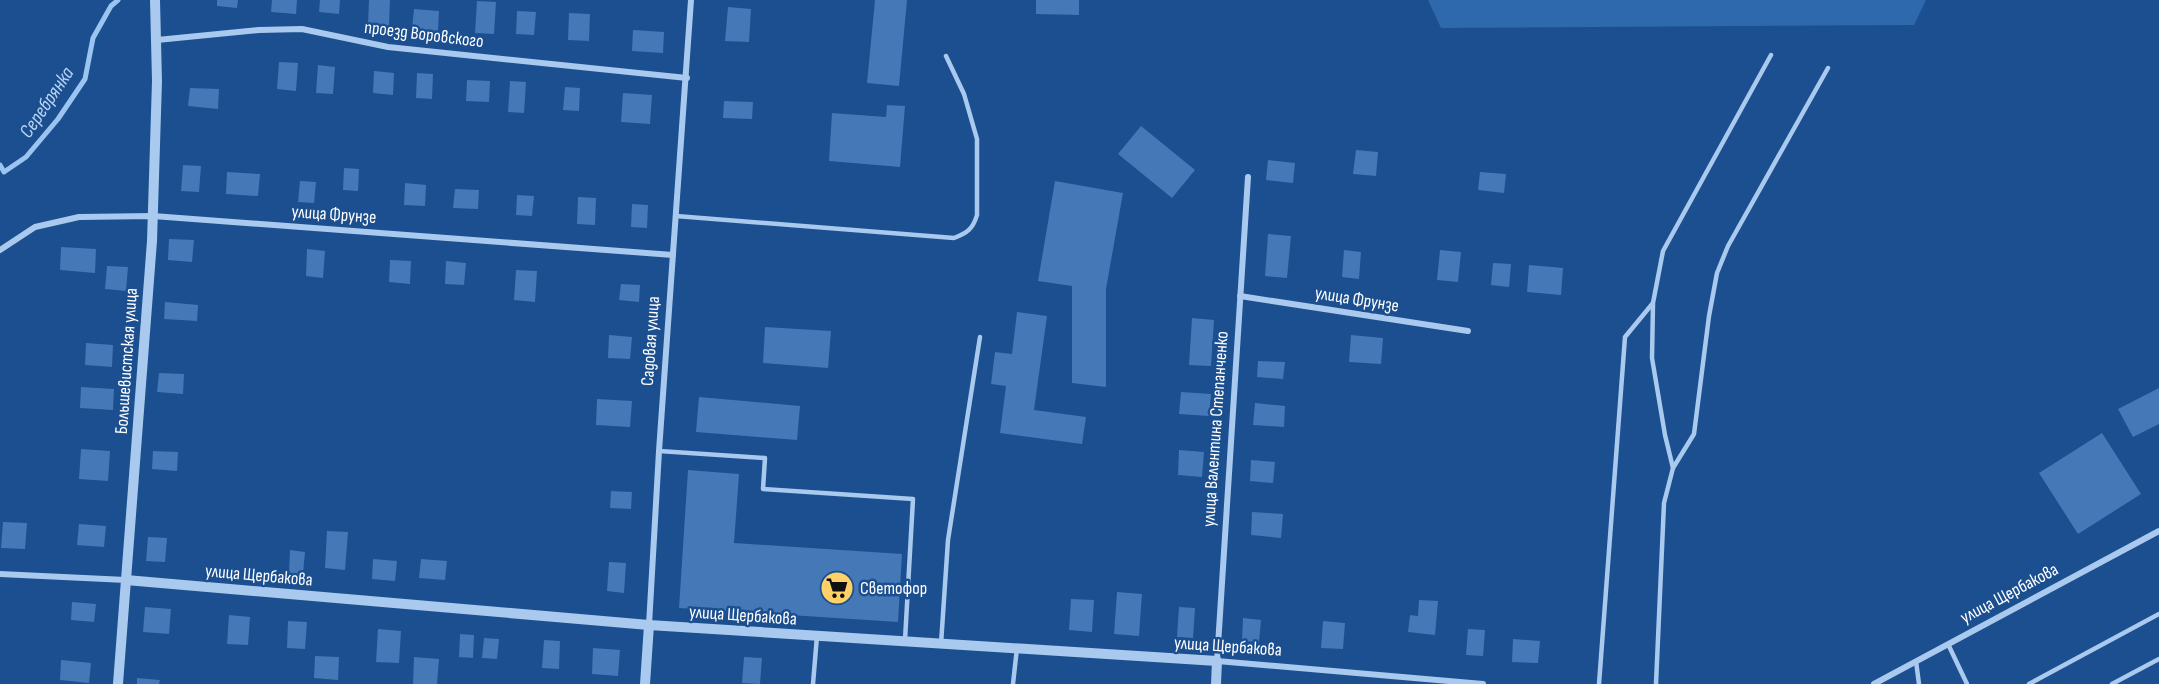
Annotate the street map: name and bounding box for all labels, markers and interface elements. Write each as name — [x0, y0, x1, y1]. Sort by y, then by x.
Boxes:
street label: проезд Воровского — [363, 17, 485, 52]
water label: Серебрянка — [14, 63, 79, 143]
street label: улица Фрунзе — [291, 201, 377, 228]
street label: улица Фрунзе — [1313, 282, 1400, 317]
street label: Большевистская улица — [111, 287, 142, 435]
street label: Садовая улица — [637, 295, 664, 387]
street label: улица Валентина Степанченко — [1198, 330, 1233, 528]
street label: улица Щербакова — [1957, 559, 2062, 628]
street label: улица Щербакова — [204, 560, 314, 591]
supermarket icon: Светофор — [819, 570, 855, 606]
place label: Светофор — [860, 578, 927, 599]
street label: улица Щербакова — [688, 601, 798, 630]
street label: улица Щербакова — [1173, 632, 1283, 661]

